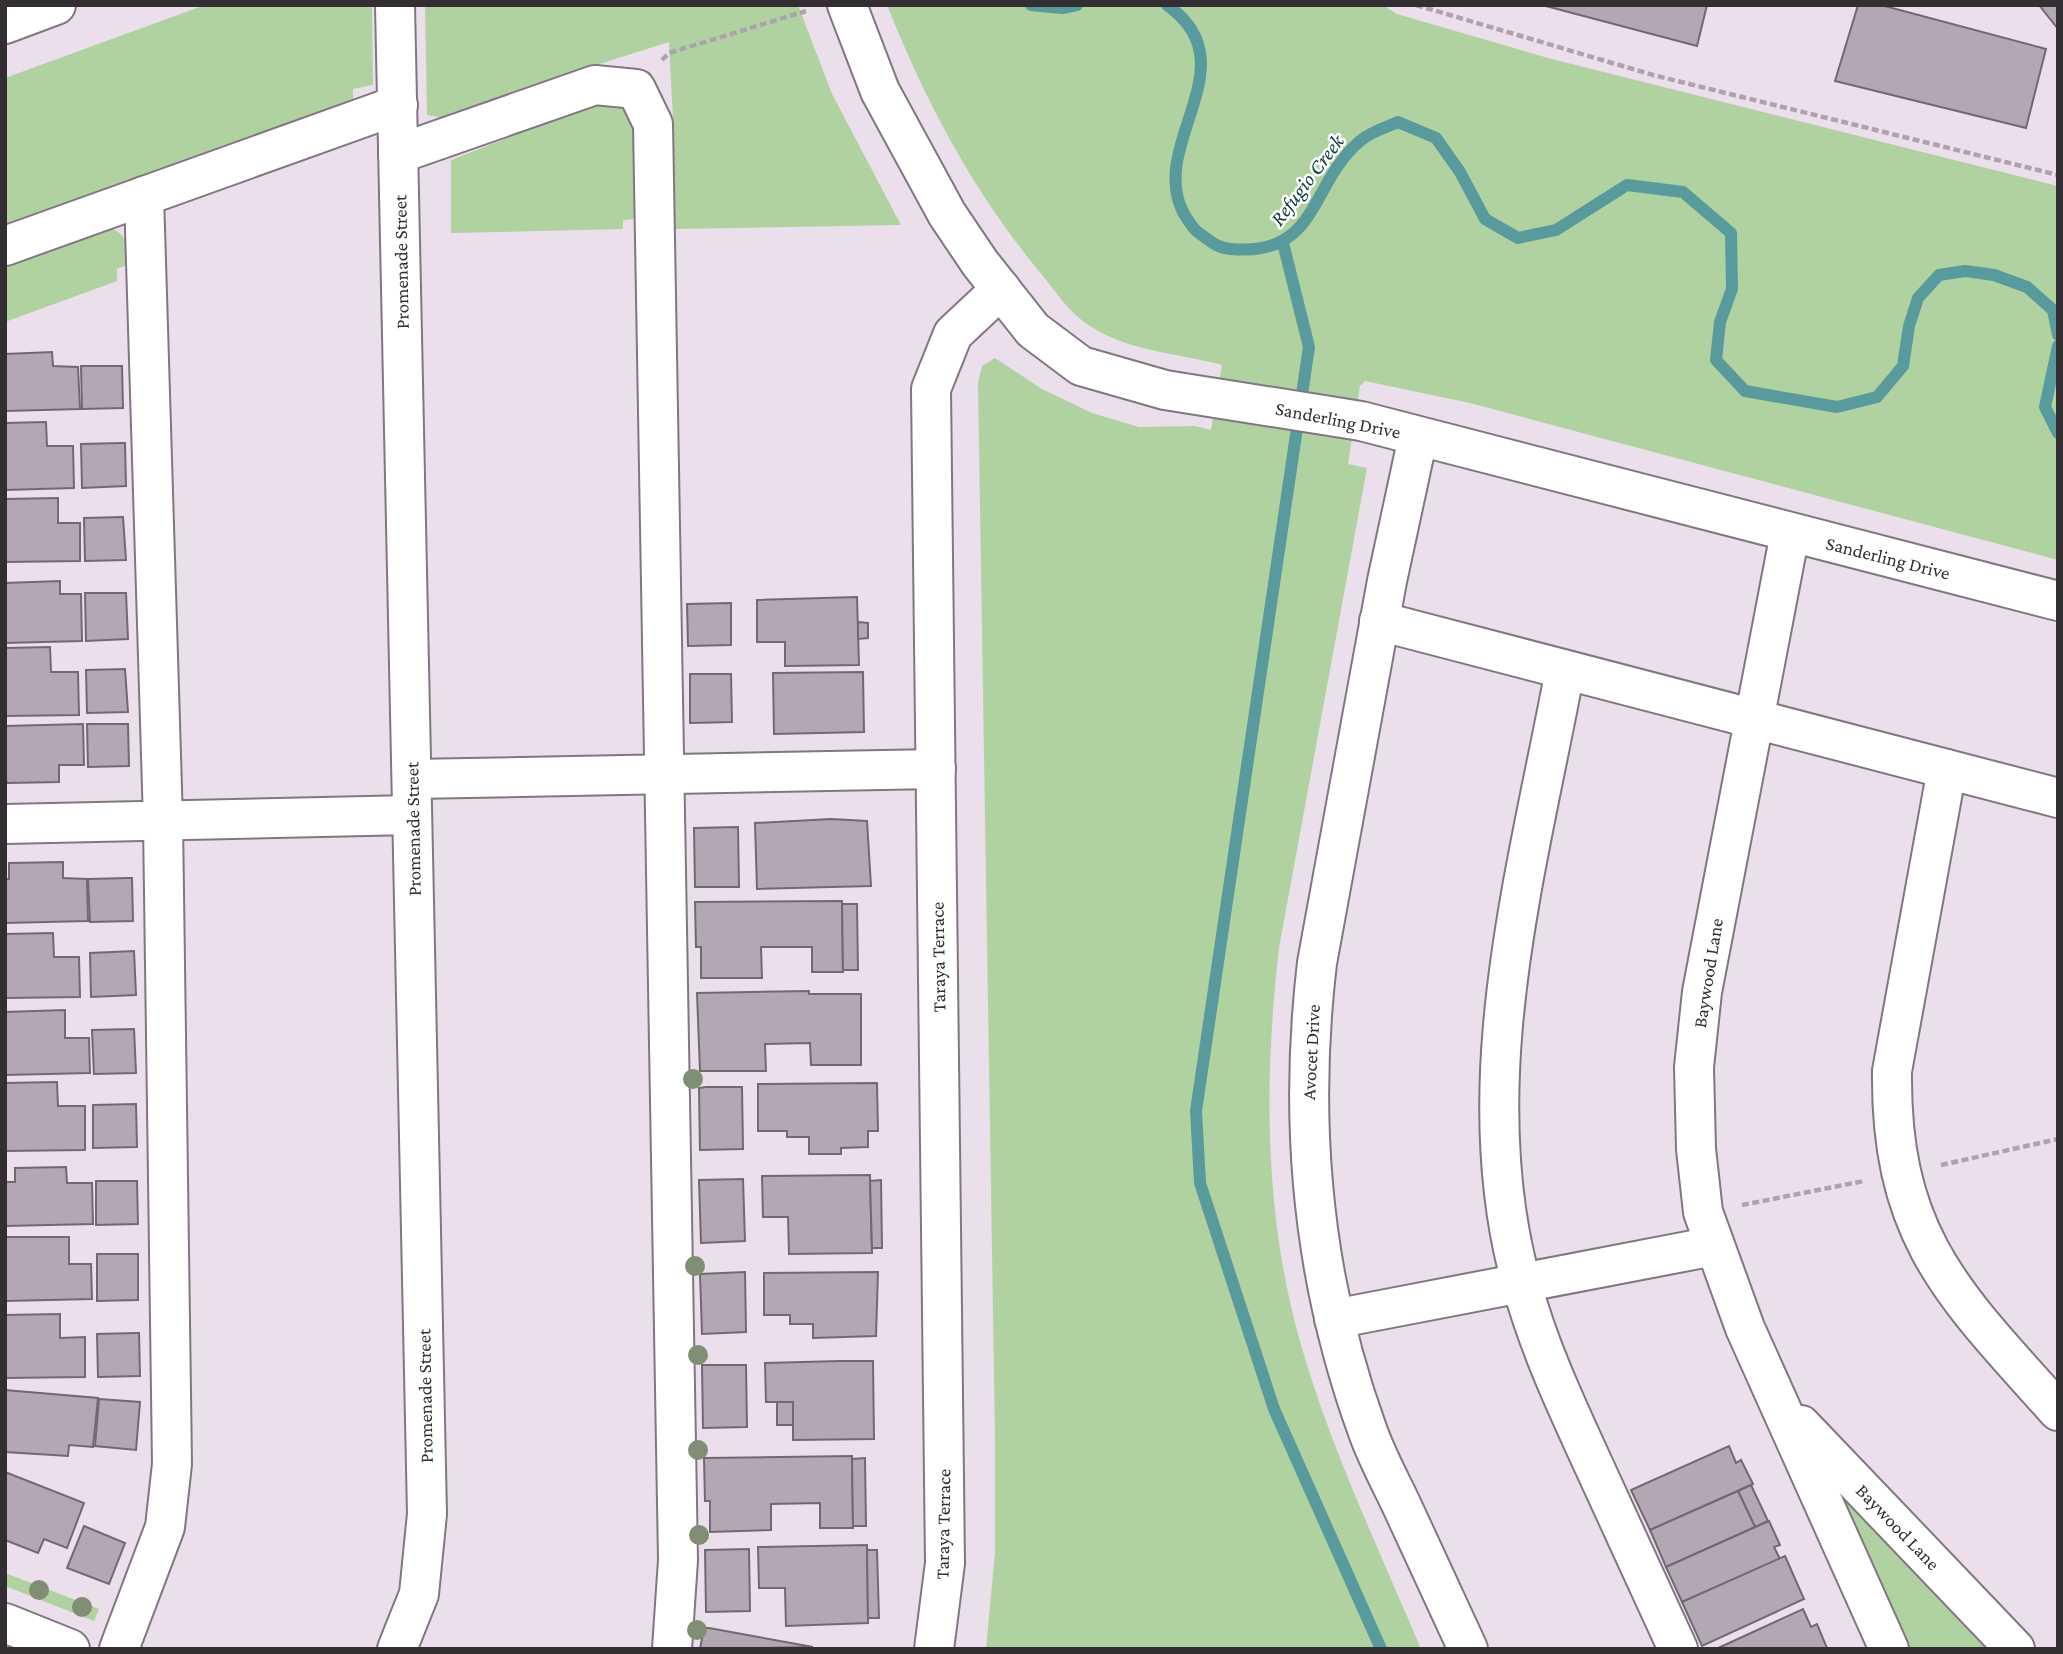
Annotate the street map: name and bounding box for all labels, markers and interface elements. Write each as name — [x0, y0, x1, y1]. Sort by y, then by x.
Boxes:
water label: Refugio Creek — [1265, 129, 1349, 230]
street label: Promenade Street — [389, 194, 413, 329]
street label: Sanderling Drive — [1274, 398, 1402, 442]
street label: Sanderling Drive — [1824, 532, 1952, 584]
street label: Promenade Street — [401, 761, 425, 896]
street label: Taraya Terrace — [927, 902, 949, 1012]
street label: Baywood Lane — [1689, 917, 1727, 1029]
street label: Avocet Drive — [1298, 1004, 1324, 1100]
street label: Promenade Street — [413, 1328, 437, 1463]
street label: Taraya Terrace — [932, 1469, 954, 1579]
street label: Baywood Lane — [1852, 1480, 1944, 1574]

